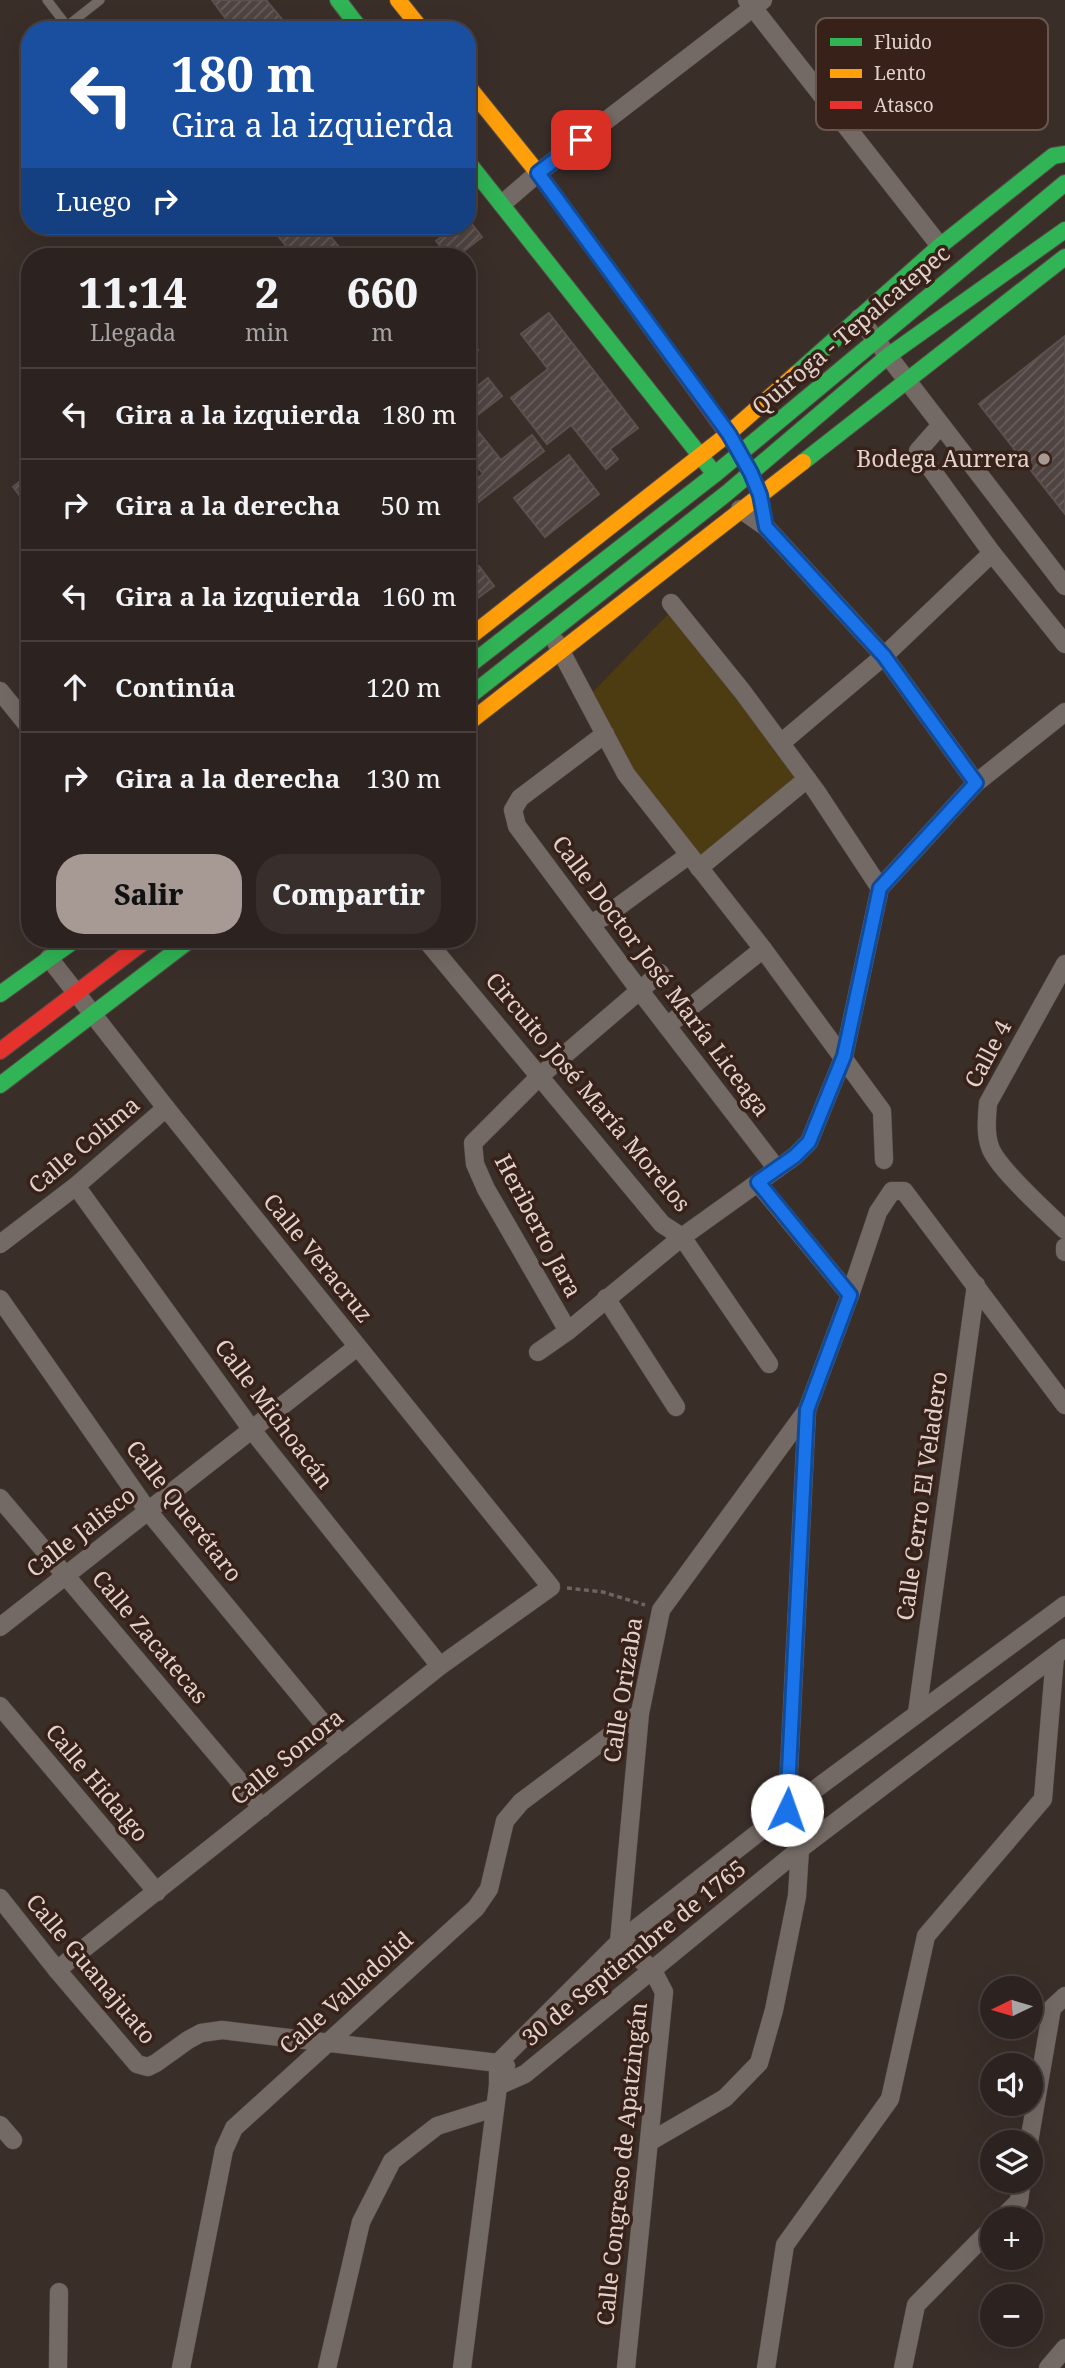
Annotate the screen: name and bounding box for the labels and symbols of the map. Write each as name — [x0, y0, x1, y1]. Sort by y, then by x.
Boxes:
legend — [816, 18, 1048, 130]
text: Fluido — [874, 29, 932, 55]
text: Lento — [874, 60, 926, 86]
text: Atasco — [874, 92, 934, 118]
pin — [551, 110, 611, 170]
street label: Quiroga - Tepalcatepec — [745, 237, 956, 422]
place label: Bodega Aurrera — [856, 442, 1030, 474]
marker: Bodega Aurrera — [1036, 451, 1052, 467]
street label: Calle Doctor José María Liceaga — [545, 828, 778, 1123]
street label: Circuito José María Morelos — [479, 965, 699, 1218]
street label: Calle 4 — [956, 1014, 1018, 1093]
street label: Calle Colima — [21, 1088, 146, 1200]
street label: Heriberto Jara — [488, 1148, 590, 1303]
street label: Calle Veracruz — [257, 1186, 381, 1329]
street label: Calle Michoacán — [208, 1332, 342, 1495]
street label: Calle Cerro El Veladero — [888, 1369, 954, 1623]
street label: Calle Querétaro — [119, 1433, 250, 1588]
street label: Calle Jalisco — [19, 1479, 142, 1584]
street label: Calle Zacatecas — [85, 1563, 216, 1710]
street label: Calle Orizaba — [595, 1615, 649, 1765]
street label: Calle Sonora — [223, 1701, 350, 1812]
street label: Calle Hidalgo — [39, 1717, 157, 1848]
position arrow — [750, 1773, 824, 1847]
street label: 30 de Septiembre de 1765 — [515, 1852, 752, 2053]
street label: Calle Guanajuato — [19, 1886, 164, 2050]
street label: Calle Valladolid — [271, 1924, 419, 2061]
north arrow — [980, 1976, 1043, 2039]
street label: Calle Congreso de Apatzingán — [588, 2001, 654, 2327]

